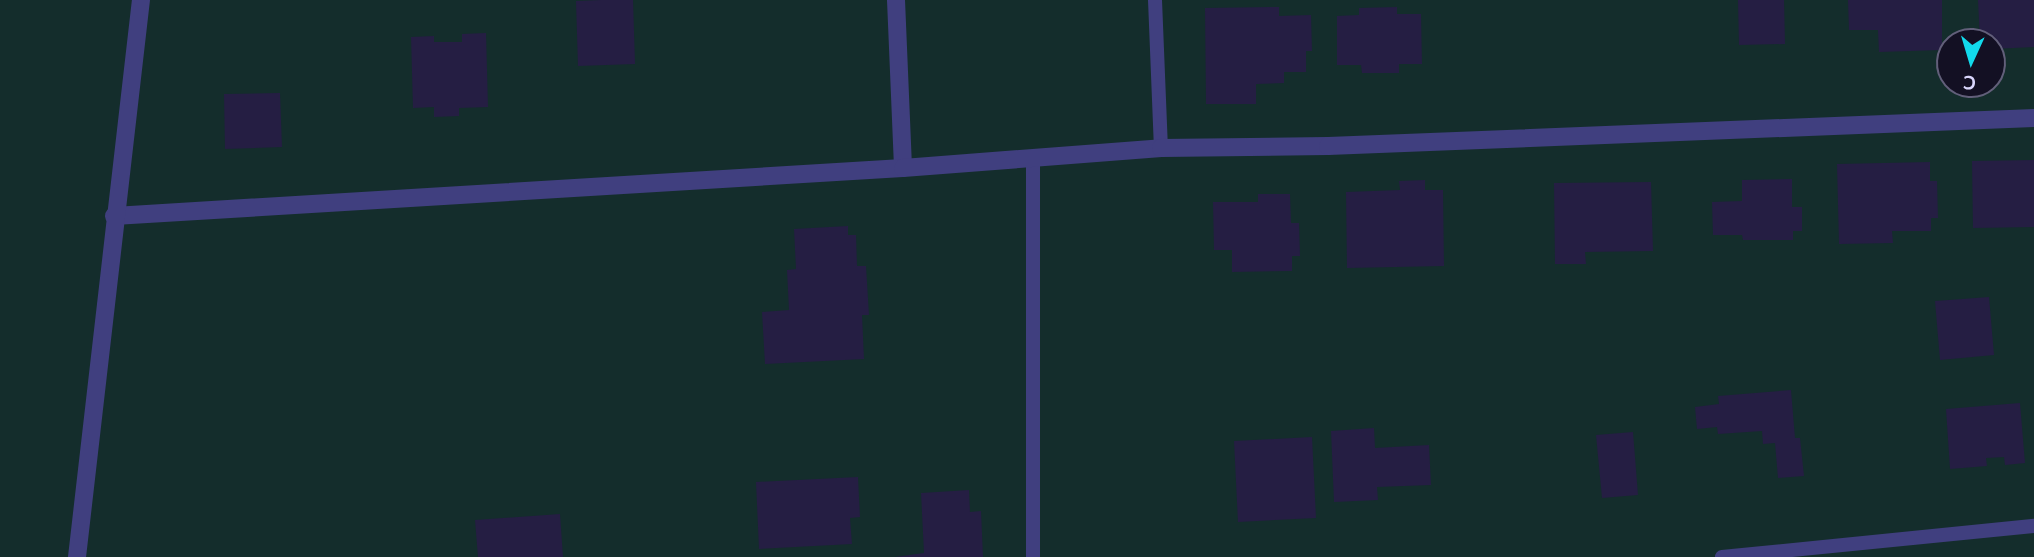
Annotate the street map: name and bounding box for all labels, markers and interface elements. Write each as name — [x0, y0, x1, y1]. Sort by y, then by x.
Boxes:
north arrow — [1936, 28, 2006, 98]
text: С — [1962, 69, 1977, 95]

